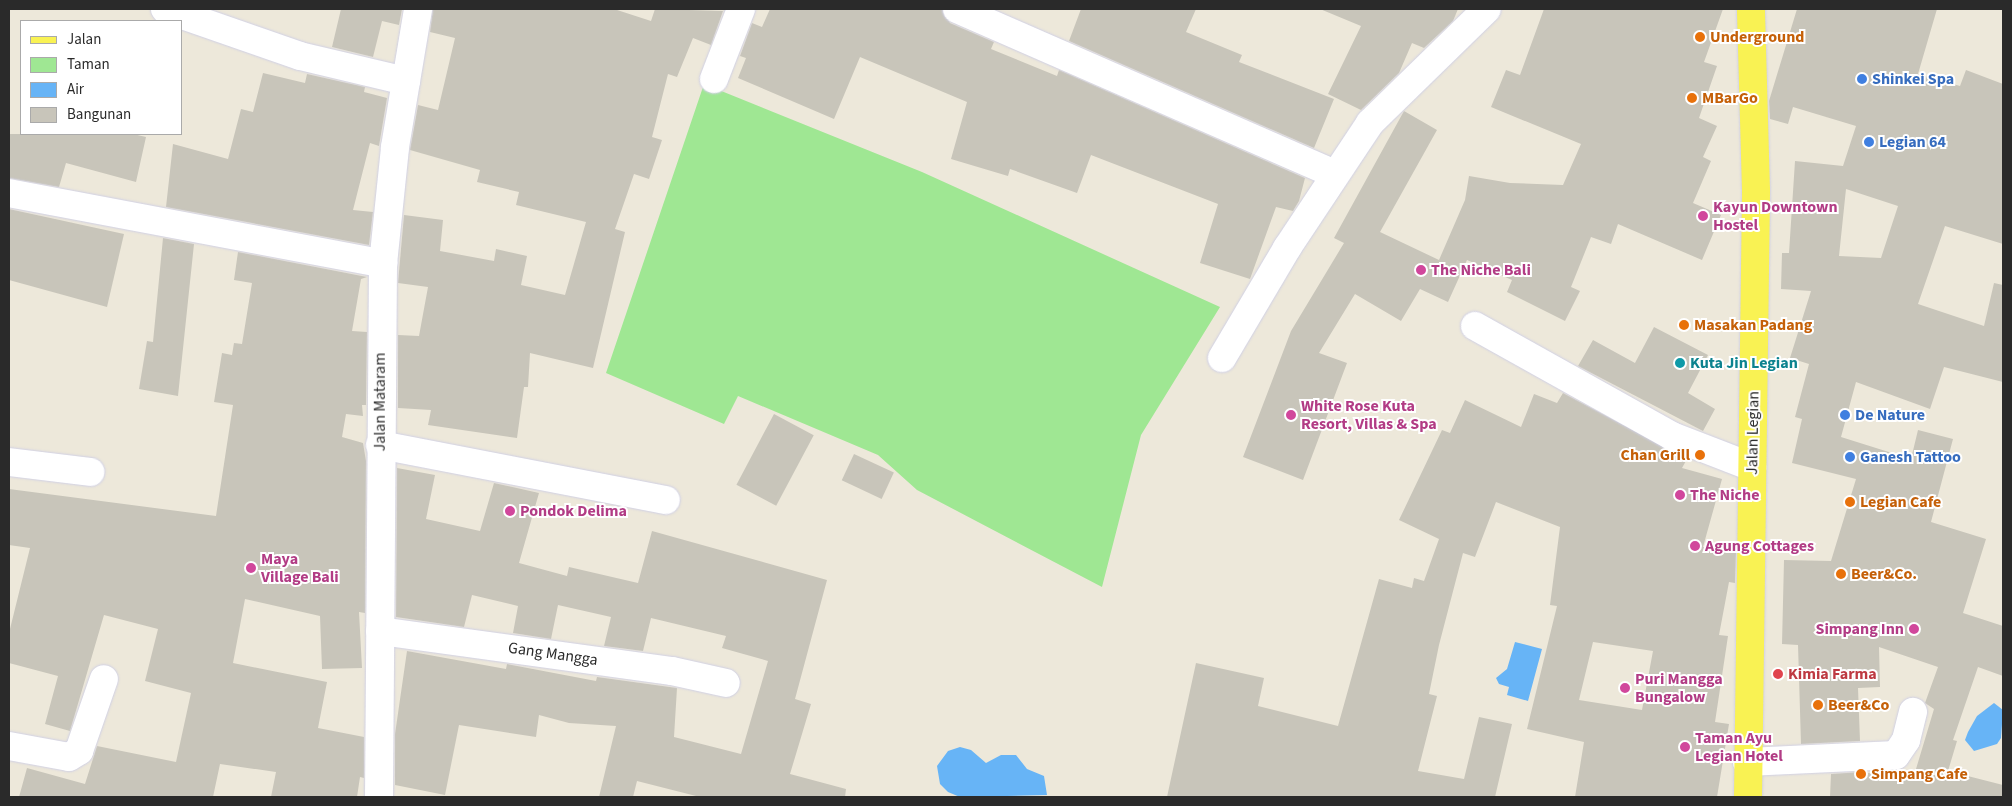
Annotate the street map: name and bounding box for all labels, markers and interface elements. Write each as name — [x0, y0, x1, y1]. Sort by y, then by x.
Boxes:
legend — [20, 20, 182, 135]
place label: Underground — [1710, 27, 1804, 47]
text: Jalan — [67, 29, 101, 50]
marker: Underground — [1694, 31, 1706, 43]
text: Taman — [67, 54, 110, 75]
place label: Shinkei Spa — [1872, 69, 1954, 89]
marker: Shinkei Spa — [1856, 73, 1868, 85]
text: Air — [67, 79, 84, 100]
place label: MBarGo — [1702, 88, 1758, 108]
marker: MBarGo — [1686, 92, 1698, 104]
text: Bangunan — [67, 104, 131, 125]
place label: Legian 64 — [1879, 132, 1946, 152]
marker: Legian 64 — [1863, 136, 1875, 148]
place label: Kayun Downtown Hostel — [1713, 197, 1838, 235]
marker: Kayun Downtown Hostel — [1697, 210, 1709, 222]
place label: The Niche Bali — [1431, 260, 1531, 280]
marker: The Niche Bali — [1415, 264, 1427, 276]
place label: Masakan Padang — [1694, 315, 1812, 335]
marker: Masakan Padang — [1678, 319, 1690, 331]
street label: Jalan Mataram — [370, 353, 390, 451]
place label: Kuta Jin Legian — [1690, 353, 1798, 373]
marker: Kuta Jin Legian — [1674, 357, 1686, 369]
street label: Jalan Legian — [1743, 391, 1763, 475]
place label: White Rose Kuta Resort, Villas & Spa — [1301, 396, 1437, 434]
place label: De Nature — [1855, 405, 1925, 425]
marker: White Rose Kuta Resort, Villas & Spa — [1285, 409, 1297, 421]
marker: De Nature — [1839, 409, 1851, 421]
place label: Chan Grill — [1621, 445, 1690, 465]
place label: Ganesh Tattoo — [1860, 447, 1961, 467]
marker: Chan Grill — [1694, 449, 1706, 461]
marker: Ganesh Tattoo — [1844, 451, 1856, 463]
place label: The Niche — [1690, 485, 1759, 505]
marker: The Niche — [1674, 489, 1686, 501]
place label: Legian Cafe — [1860, 492, 1941, 512]
marker: Legian Cafe — [1844, 496, 1856, 508]
place label: Pondok Delima — [520, 501, 627, 521]
marker: Pondok Delima — [504, 505, 516, 517]
place label: Agung Cottages — [1705, 536, 1814, 556]
marker: Agung Cottages — [1689, 540, 1701, 552]
place label: Maya Village Bali — [261, 549, 339, 587]
marker: Maya Village Bali — [245, 562, 257, 574]
place label: Beer&Co. — [1851, 564, 1917, 584]
marker: Beer&Co. — [1835, 568, 1847, 580]
place label: Simpang Inn — [1816, 619, 1904, 639]
marker: Simpang Inn — [1908, 623, 1920, 635]
street label: Gang Mangga — [507, 638, 599, 670]
place label: Kimia Farma — [1788, 664, 1877, 684]
marker: Kimia Farma — [1772, 668, 1784, 680]
place label: Puri Mangga Bungalow — [1635, 669, 1723, 707]
marker: Puri Mangga Bungalow — [1619, 682, 1631, 694]
place label: Beer&Co — [1828, 695, 1889, 715]
marker: Beer&Co — [1812, 699, 1824, 711]
place label: Taman Ayu Legian Hotel — [1695, 728, 1783, 766]
marker: Taman Ayu Legian Hotel — [1679, 741, 1691, 753]
place label: Simpang Cafe — [1871, 764, 1968, 784]
marker: Simpang Cafe — [1855, 768, 1867, 780]

